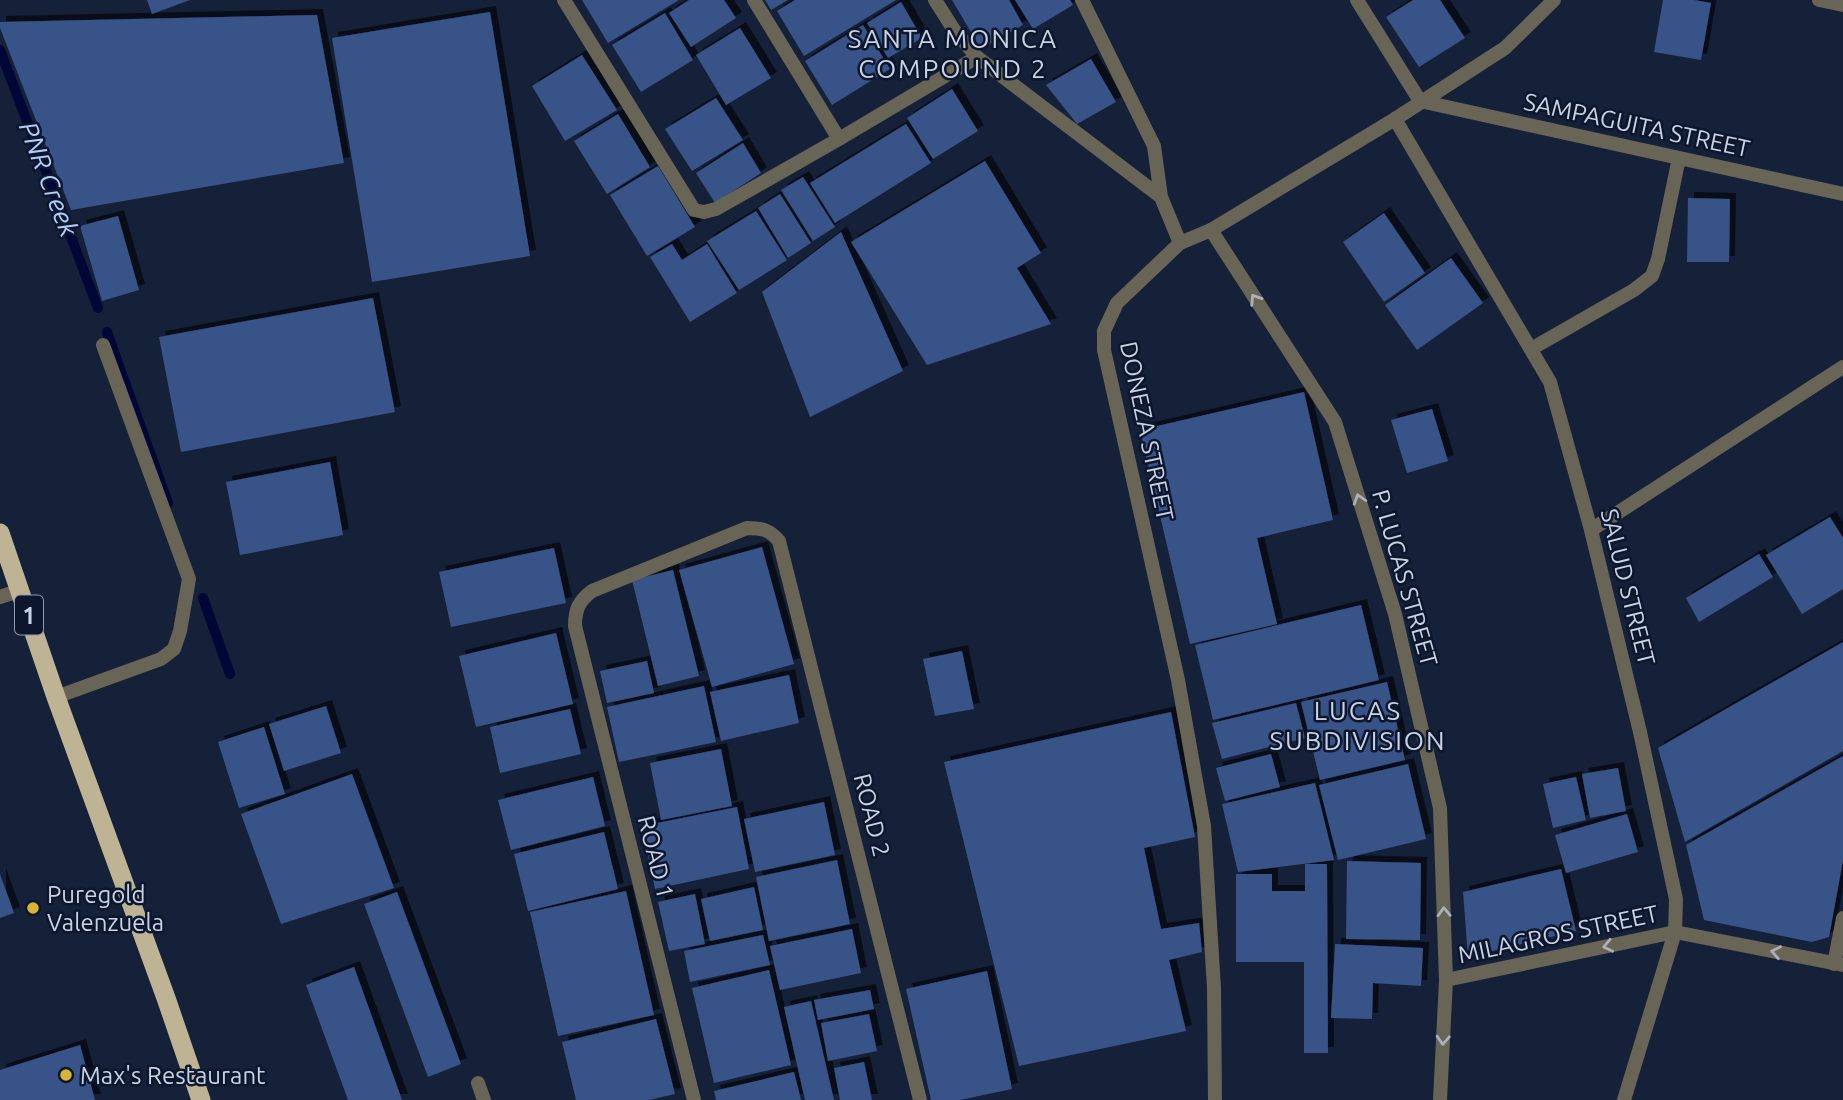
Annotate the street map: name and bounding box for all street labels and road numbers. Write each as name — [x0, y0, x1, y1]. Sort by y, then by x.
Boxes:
street label: SAMPAGUITA STREET — [1521, 88, 1753, 162]
street label: DONEZA STREET — [1115, 339, 1179, 523]
street label: P. LUCAS STREET — [1367, 486, 1443, 670]
street label: SALUD STREET — [1596, 506, 1660, 668]
road number: 1 — [15, 596, 43, 635]
street label: ROAD 2 — [849, 771, 895, 859]
street label: ROAD 1 — [633, 813, 679, 901]
street label: MILAGROS STREET — [1455, 900, 1661, 968]

